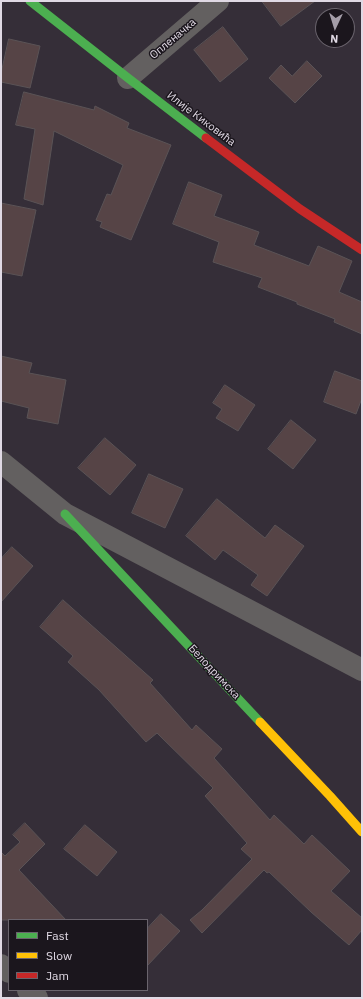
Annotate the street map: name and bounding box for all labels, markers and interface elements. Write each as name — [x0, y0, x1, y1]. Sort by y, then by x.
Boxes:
north arrow — [315, 8, 355, 48]
street label: Опленачка — [147, 16, 199, 62]
text: N — [330, 32, 339, 46]
street label: Илије Киковића — [164, 89, 238, 149]
street label: Белодримска — [185, 642, 243, 702]
legend — [8, 919, 148, 991]
text: Fast — [46, 928, 69, 943]
text: Slow — [46, 948, 72, 963]
text: Jam — [46, 968, 69, 983]

